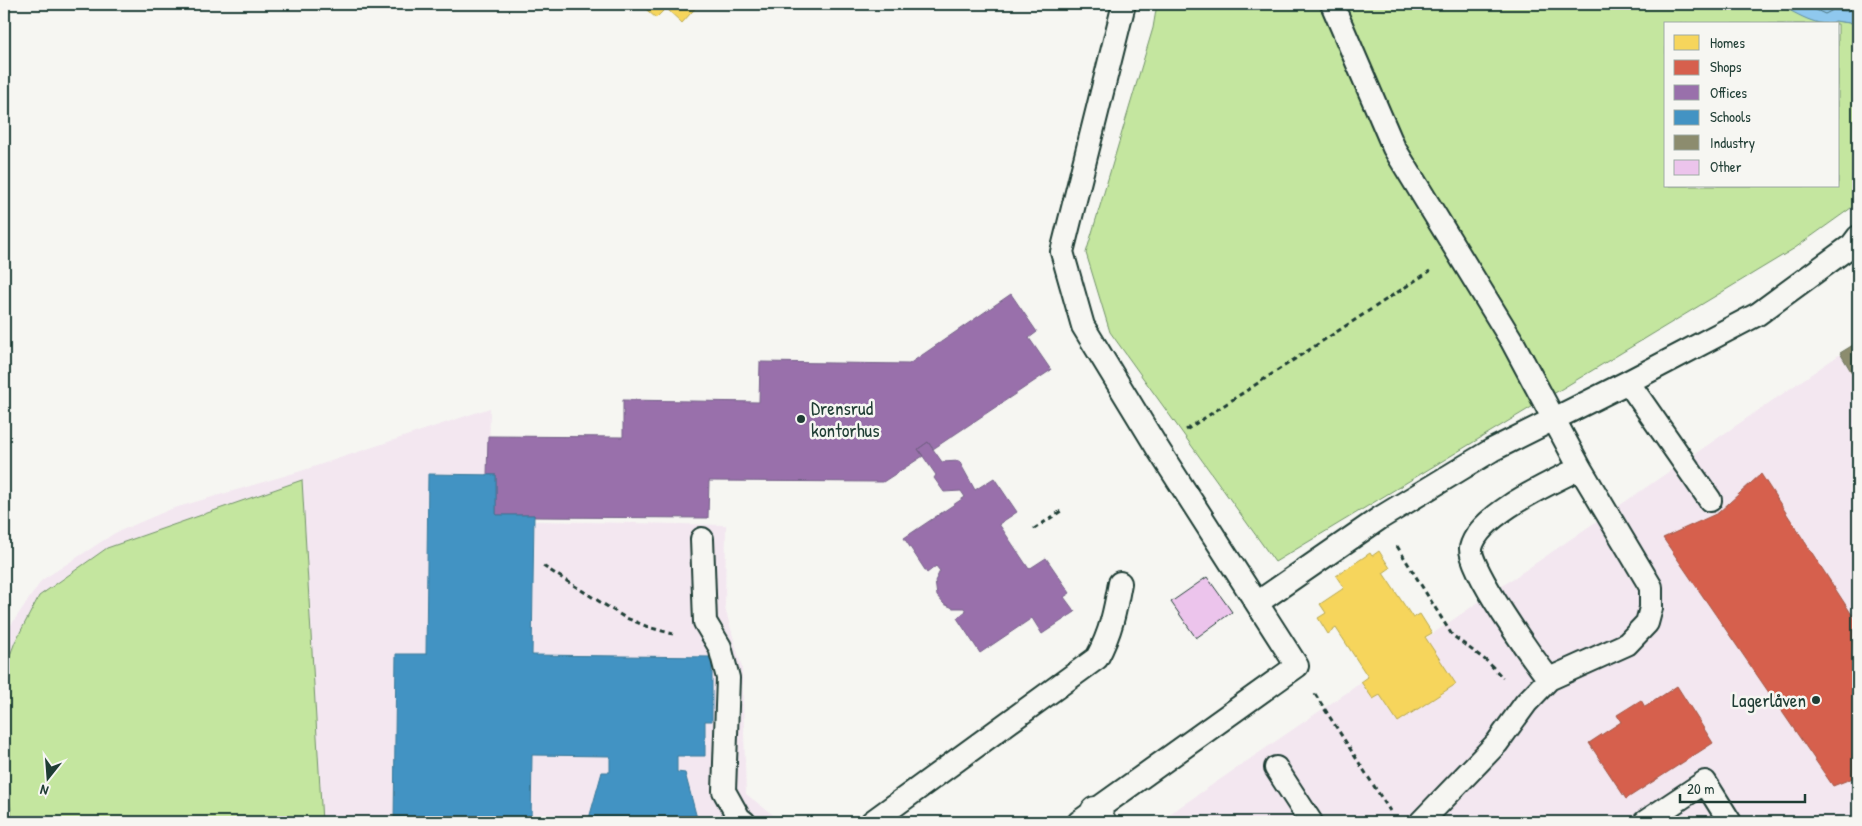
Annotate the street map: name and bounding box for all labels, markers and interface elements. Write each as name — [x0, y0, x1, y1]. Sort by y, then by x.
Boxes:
legend — [1664, 22, 1840, 188]
text: Homes — [1710, 32, 1745, 53]
text: Shops — [1710, 56, 1742, 77]
text: Offices — [1710, 82, 1747, 103]
text: Schools — [1710, 106, 1751, 127]
text: Industry — [1710, 132, 1755, 153]
text: Other — [1710, 156, 1742, 177]
place label: Drensrud kontorhus — [811, 395, 880, 443]
marker: Drensrud kontorhus — [795, 413, 807, 425]
place label: Lagerlåven — [1732, 687, 1806, 713]
marker: Lagerlåven — [1810, 694, 1822, 706]
north arrow — [22, 754, 72, 804]
scale bar — [1680, 771, 1804, 803]
text: 20 m — [1687, 778, 1714, 799]
text: N — [37, 781, 50, 801]

